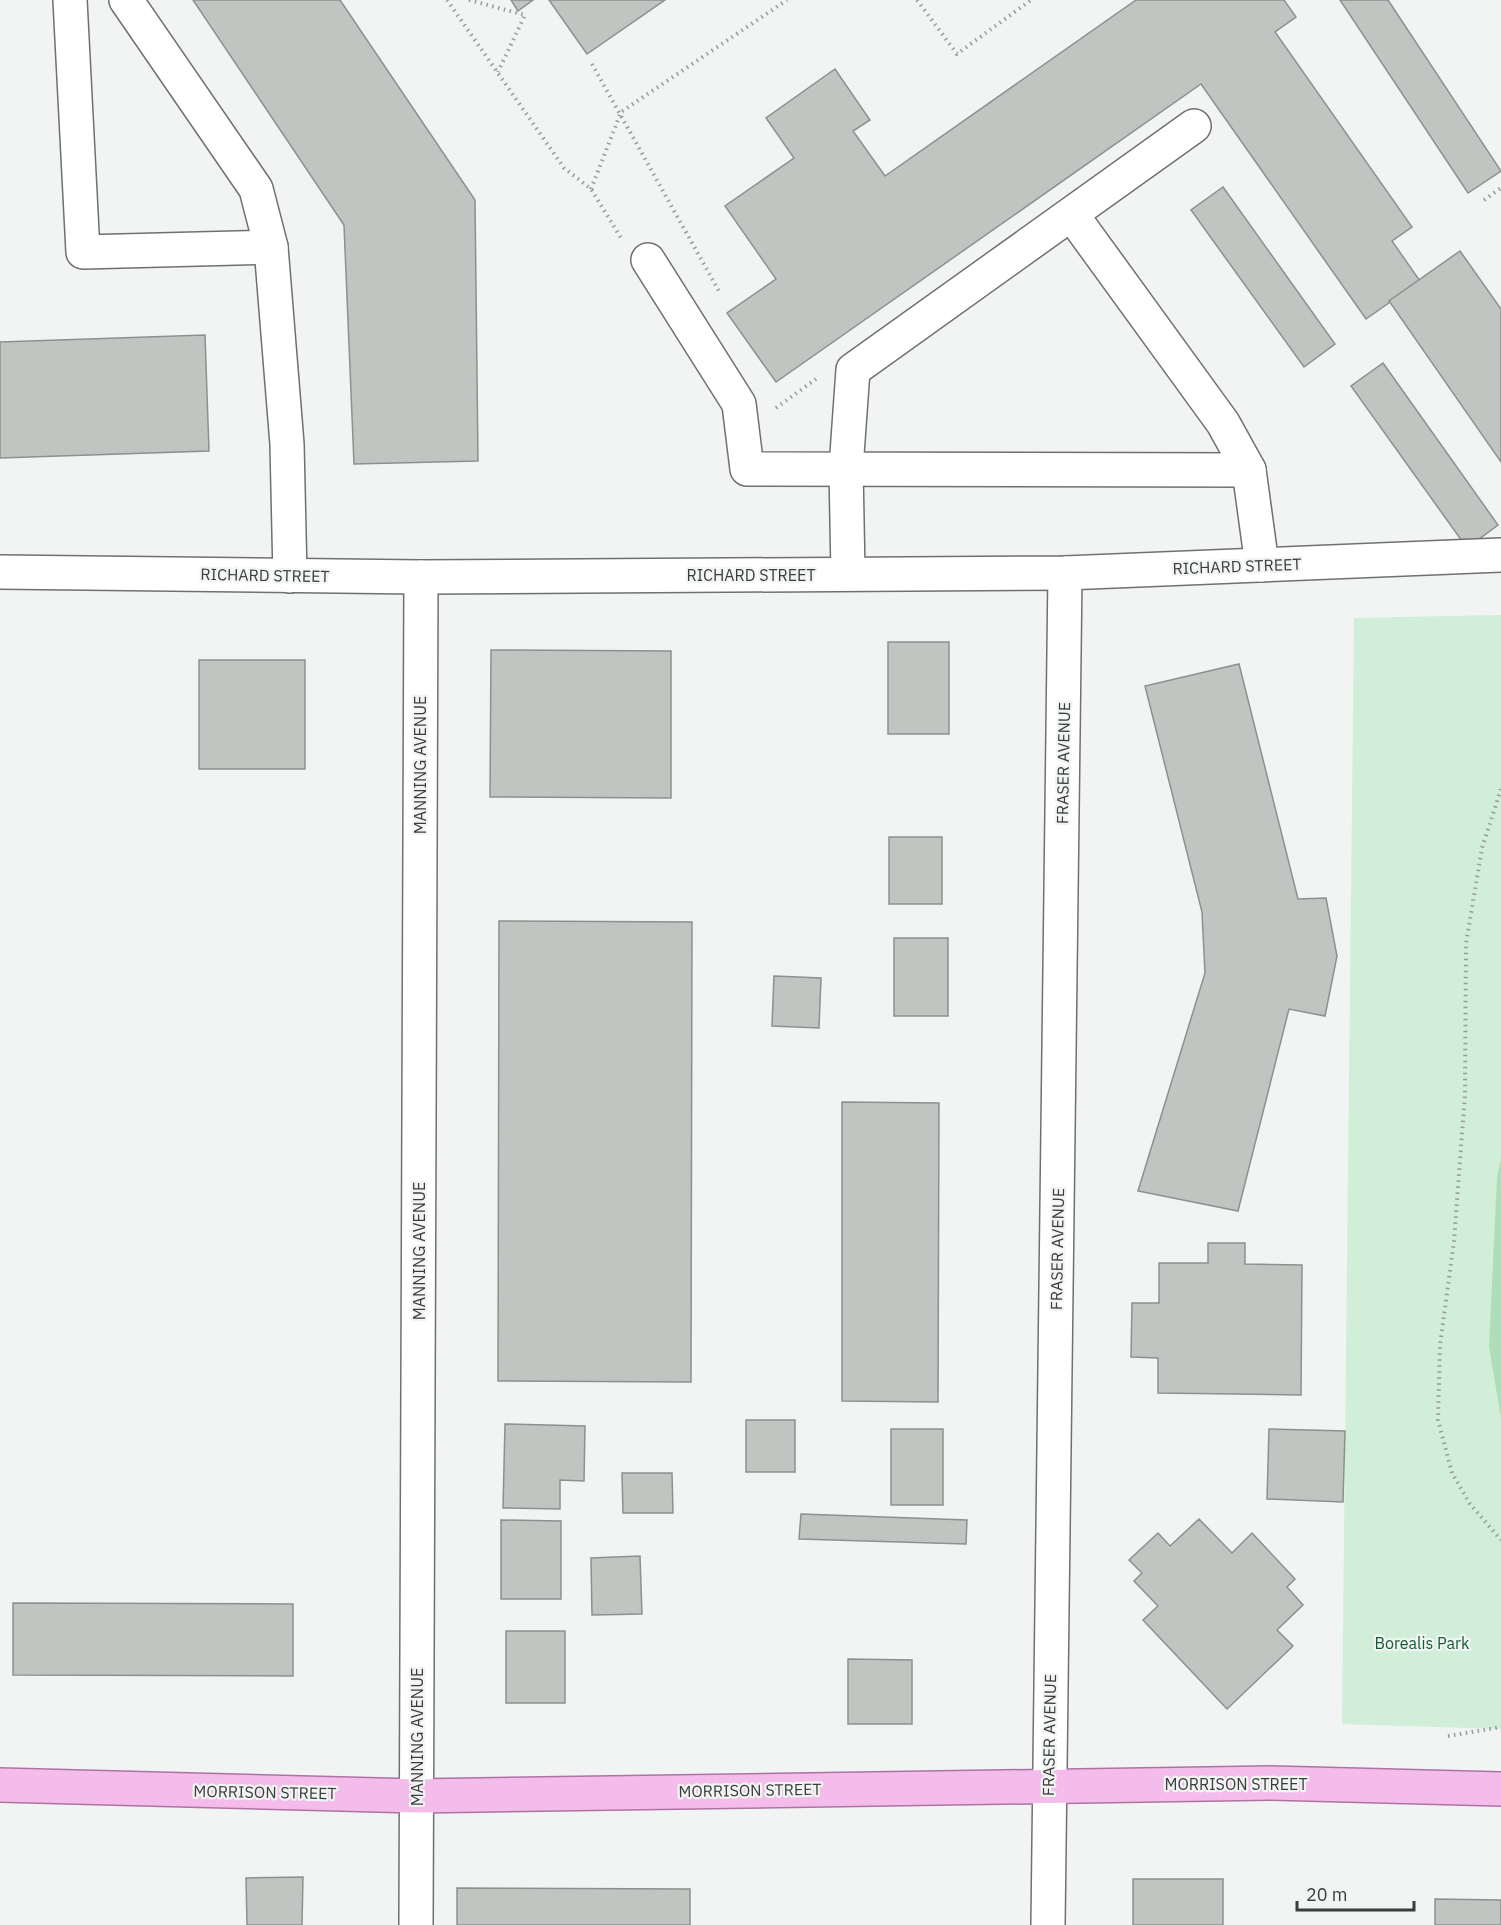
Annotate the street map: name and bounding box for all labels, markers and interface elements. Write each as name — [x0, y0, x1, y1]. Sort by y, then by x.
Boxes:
street label: RICHARD STREET — [1172, 554, 1302, 578]
street label: RICHARD STREET — [200, 564, 330, 586]
street label: RICHARD STREET — [686, 565, 816, 585]
street label: MANNING AVENUE — [410, 696, 430, 834]
street label: FRASER AVENUE — [1052, 702, 1074, 824]
street label: MANNING AVENUE — [409, 1182, 429, 1320]
street label: FRASER AVENUE — [1046, 1188, 1068, 1310]
park label: Borealis Park — [1375, 1633, 1470, 1653]
street label: MANNING AVENUE — [407, 1668, 427, 1806]
street label: FRASER AVENUE — [1038, 1674, 1060, 1796]
street label: MORRISON STREET — [1164, 1774, 1308, 1794]
street label: MORRISON STREET — [678, 1779, 822, 1801]
street label: MORRISON STREET — [193, 1781, 337, 1803]
scale bar — [1297, 1874, 1414, 1912]
text: 20 m — [1306, 1883, 1348, 1906]

